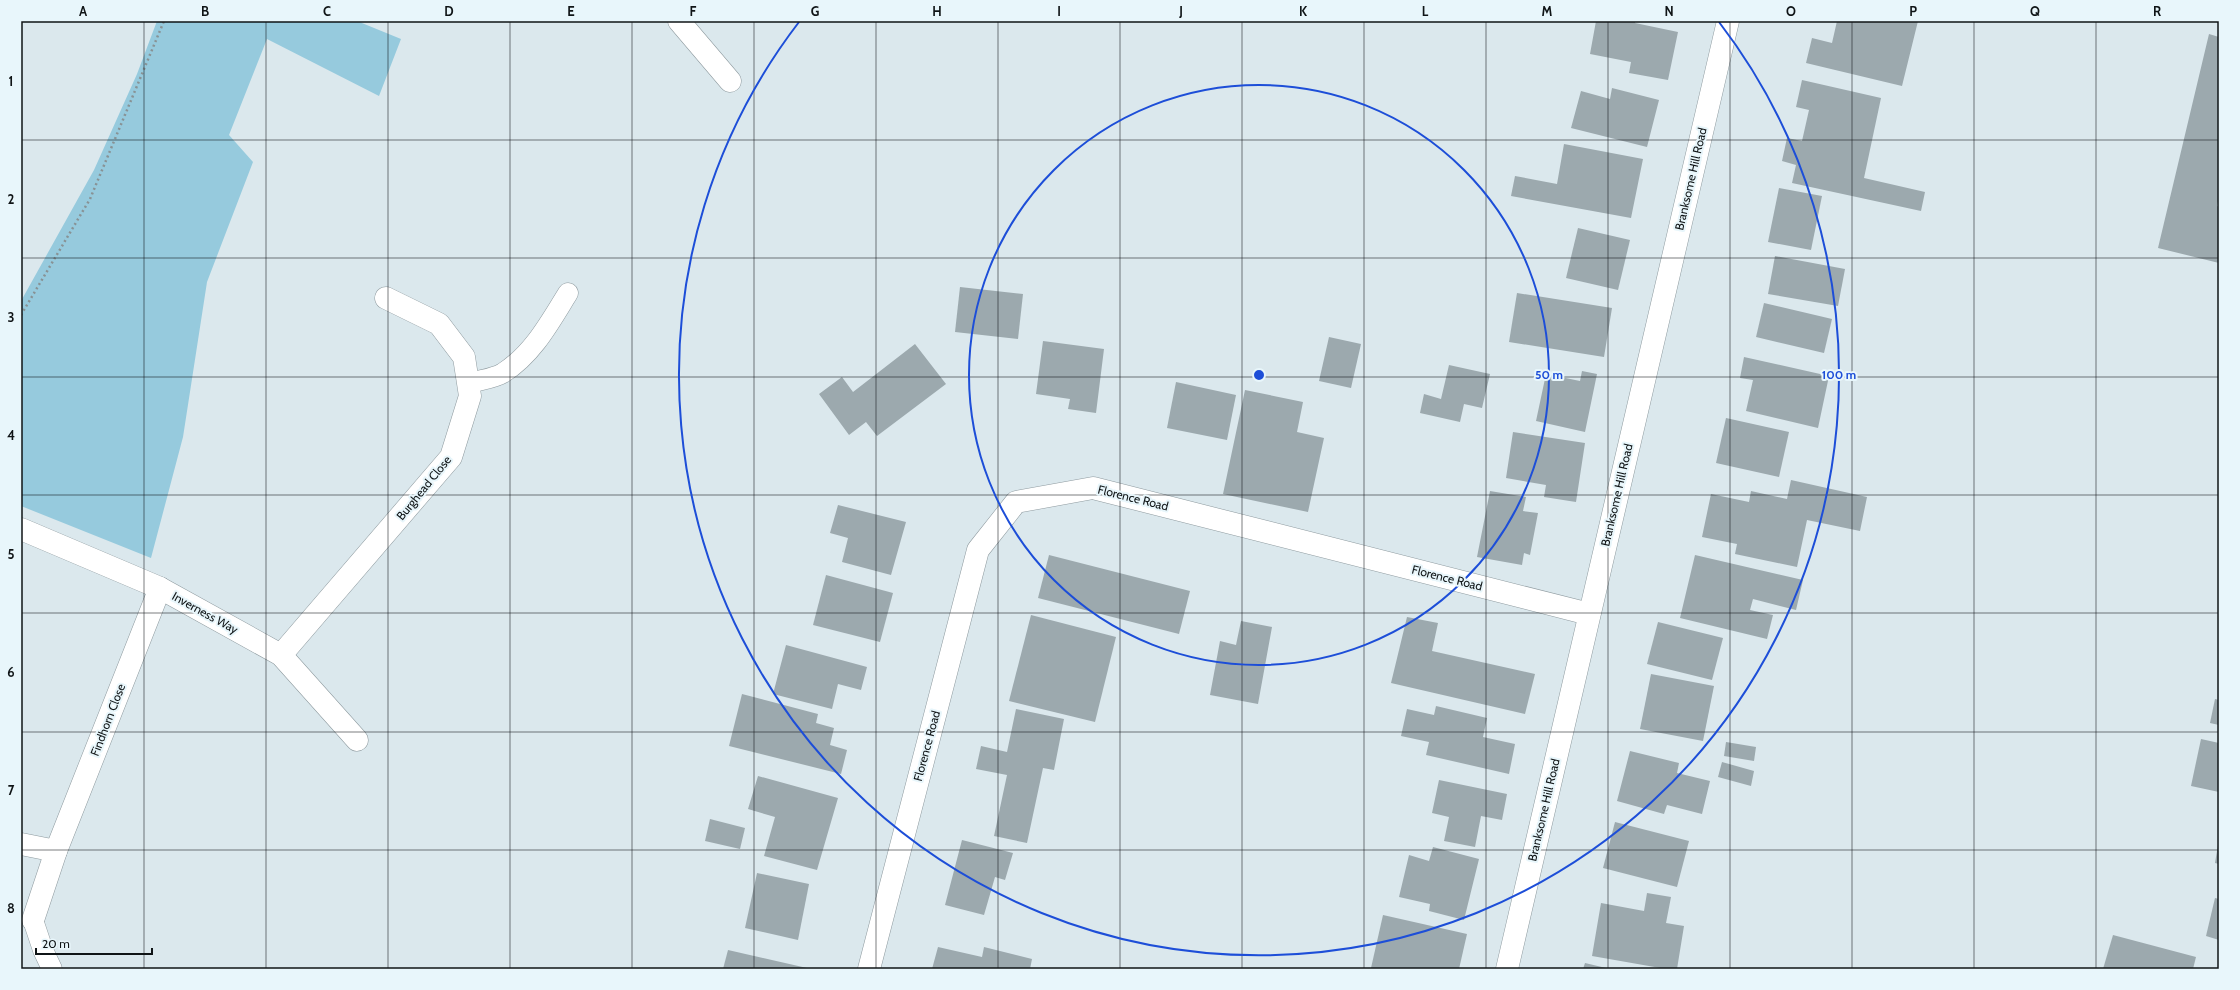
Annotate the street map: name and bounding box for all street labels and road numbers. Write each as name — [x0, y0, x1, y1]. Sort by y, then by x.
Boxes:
street label: Branksome Hill Road — [1671, 126, 1710, 232]
street label: Branksome Hill Road — [1597, 442, 1636, 548]
street label: Burghead Close — [393, 452, 454, 523]
street label: Florence Road — [1096, 481, 1170, 514]
street label: Florence Road — [1410, 561, 1484, 594]
street label: Inverness Way — [170, 588, 241, 637]
street label: Findhorn Close — [87, 682, 128, 758]
street label: Florence Road — [910, 709, 943, 783]
street label: Branksome Hill Road — [1524, 757, 1563, 863]

